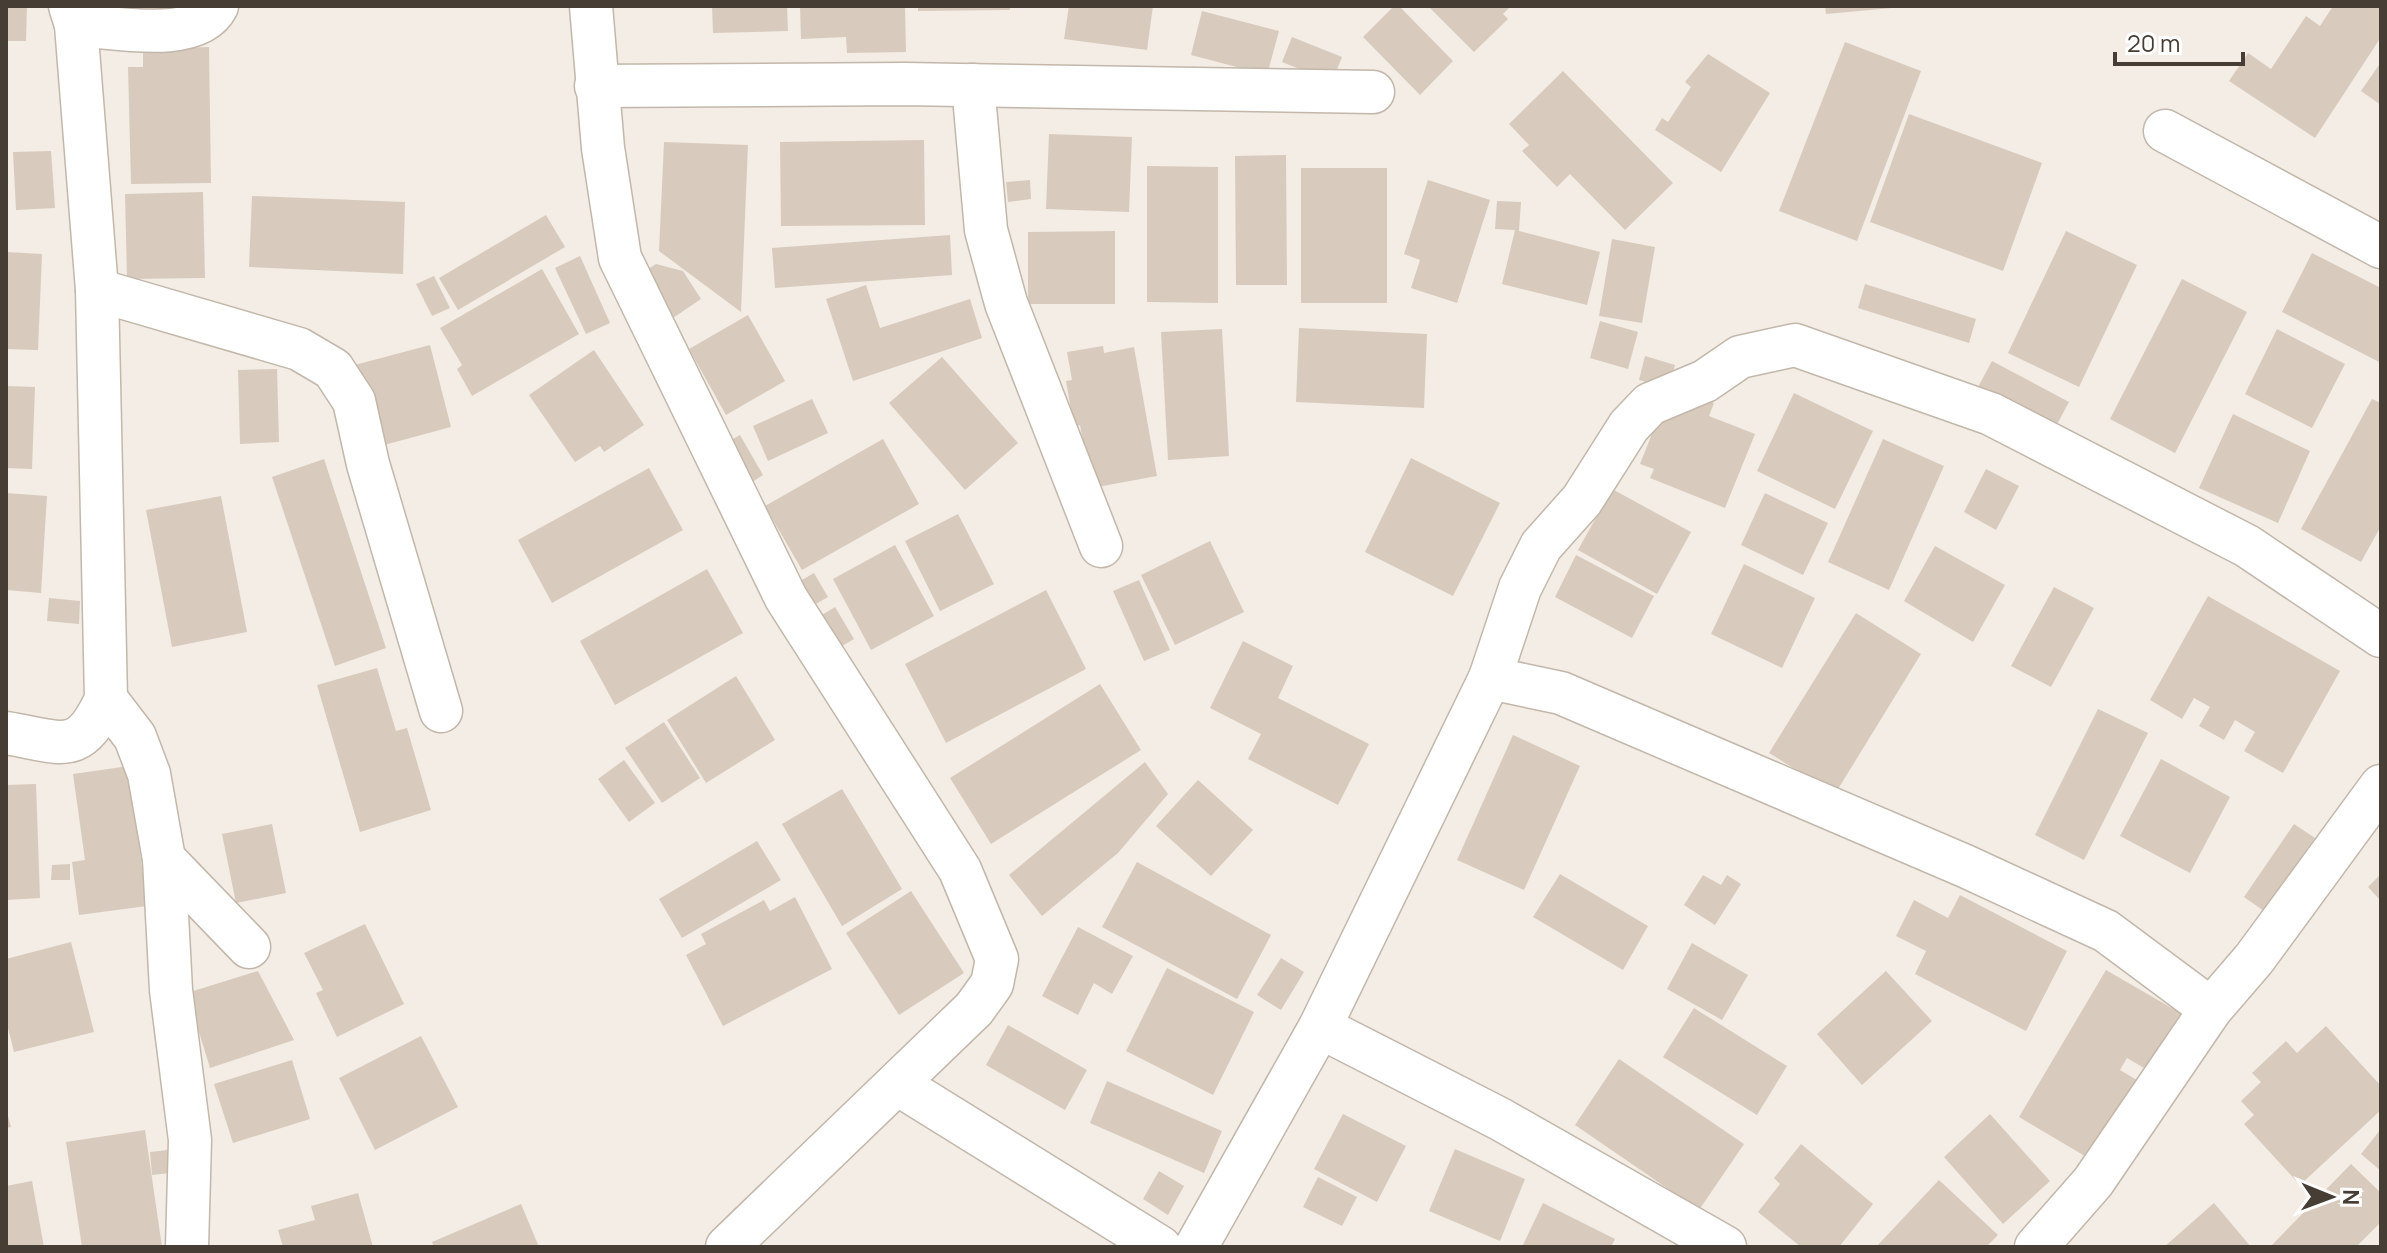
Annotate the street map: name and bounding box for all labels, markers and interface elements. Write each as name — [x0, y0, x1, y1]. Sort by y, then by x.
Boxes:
scale bar — [2115, 16, 2243, 66]
text: 20 m — [2127, 26, 2180, 59]
north arrow — [2291, 1157, 2371, 1237]
text: N — [2336, 1189, 2366, 1206]

